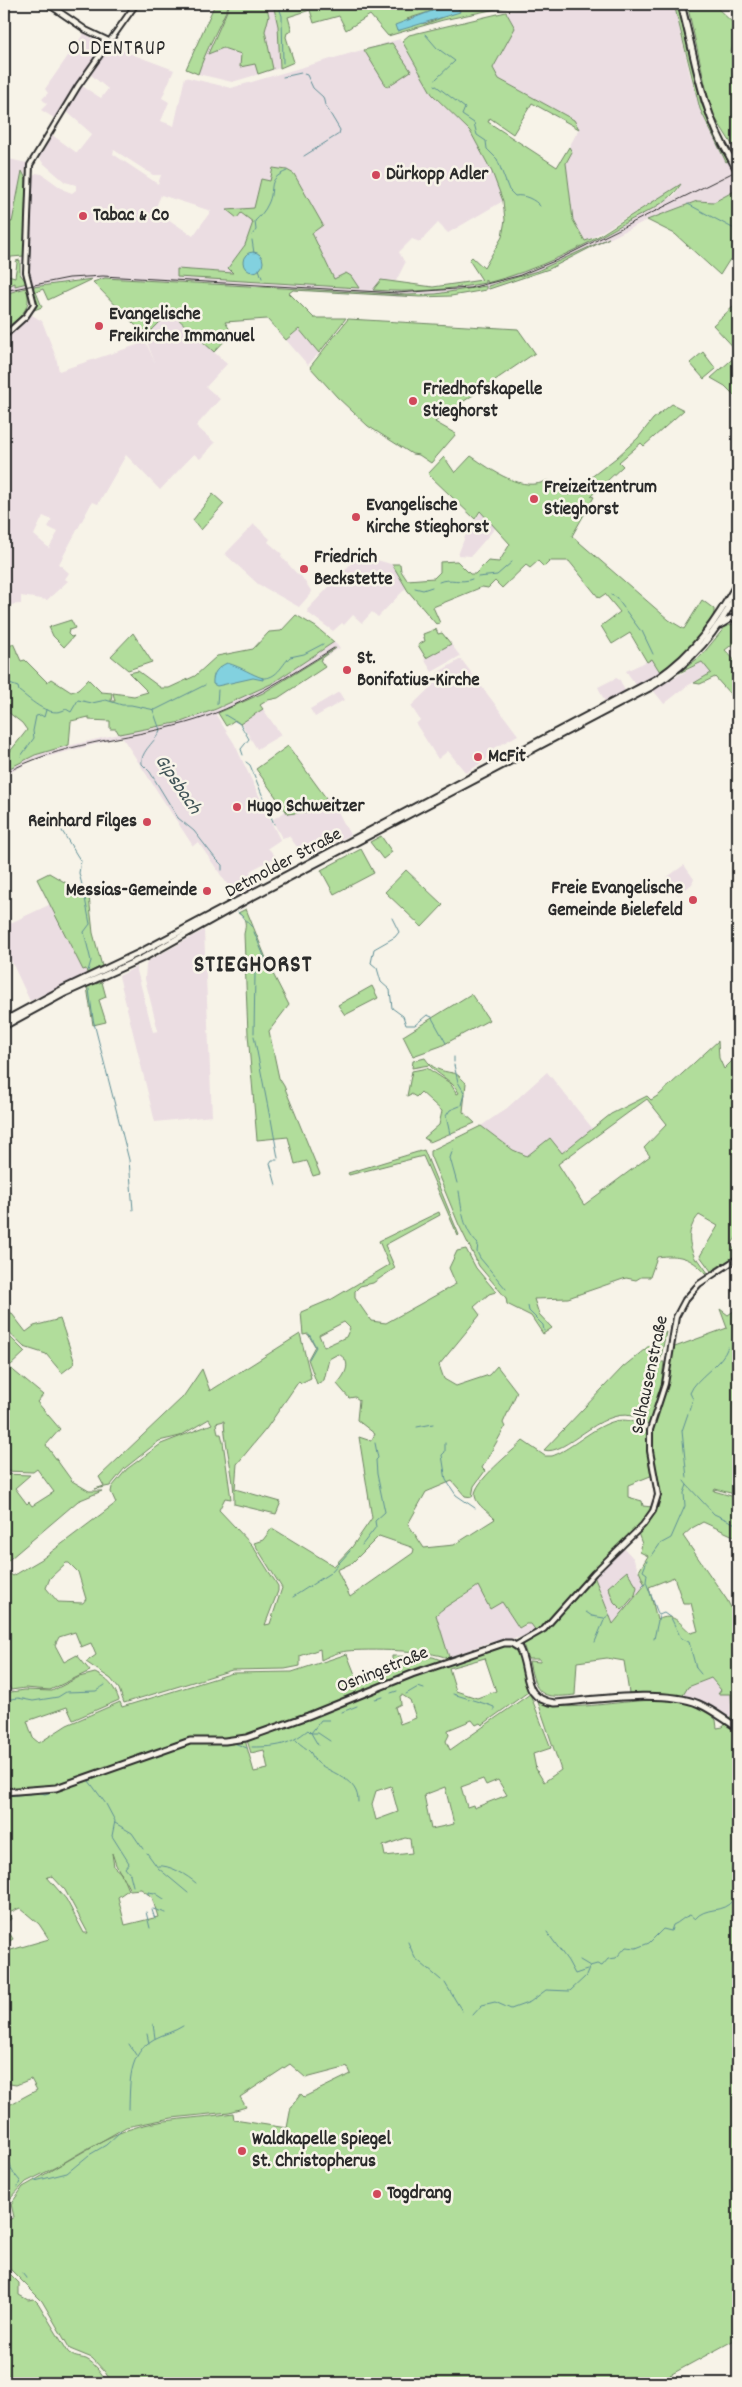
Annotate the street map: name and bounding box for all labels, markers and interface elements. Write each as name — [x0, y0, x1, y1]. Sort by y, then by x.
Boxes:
district label: OLDENTRUP — [68, 35, 166, 65]
place label: Dürkopp Adler — [386, 162, 489, 189]
marker: Dürkopp Adler — [370, 169, 382, 181]
place label: Tabac & Co — [93, 203, 170, 230]
marker: Tabac & Co — [77, 210, 89, 222]
place label: Evangelische Freikirche Immanuel — [109, 302, 255, 351]
marker: Evangelische Freikirche Immanuel — [93, 320, 105, 332]
place label: Friedhofskapelle Stieghorst — [423, 377, 542, 426]
marker: Friedhofskapelle Stieghorst — [407, 395, 419, 407]
place label: Freizeitzentrum Stieghorst — [544, 475, 657, 524]
place label: Evangelische Kirche Stieghorst — [366, 493, 489, 542]
marker: Freizeitzentrum Stieghorst — [528, 493, 540, 505]
marker: Evangelische Kirche Stieghorst — [350, 511, 362, 523]
place label: Friedrich Beckstette — [314, 545, 393, 594]
marker: Friedrich Beckstette — [298, 563, 310, 575]
place label: St. Bonifatius-Kirche — [357, 646, 480, 695]
marker: St. Bonifatius-Kirche — [341, 664, 353, 676]
place label: McFit — [488, 744, 526, 771]
water label: Gipsbach — [147, 750, 208, 821]
marker: McFit — [472, 751, 484, 763]
place label: Hugo Schweitzer — [247, 794, 365, 821]
marker: Hugo Schweitzer — [231, 801, 243, 813]
place label: Reinhard Filges — [28, 809, 137, 836]
marker: Reinhard Filges — [141, 816, 153, 828]
street label: Detmolder Straße — [221, 822, 347, 906]
place label: Freie Evangelische Gemeinde Bielefeld — [548, 876, 683, 925]
place label: Messias-Gemeinde — [66, 878, 197, 905]
marker: Messias-Gemeinde — [201, 885, 213, 897]
marker: Freie Evangelische Gemeinde Bielefeld — [687, 894, 699, 906]
district label: STIEGHORST — [194, 949, 312, 983]
street label: Selhausenstraße — [625, 1313, 677, 1437]
street label: Osningstraße — [333, 1640, 433, 1702]
place label: Waldkapelle Spiegel St. Christopherus — [252, 2127, 391, 2176]
marker: Waldkapelle Spiegel St. Christopherus — [236, 2145, 248, 2157]
place label: Togdrang — [387, 2181, 452, 2208]
marker: Togdrang — [371, 2188, 383, 2200]

